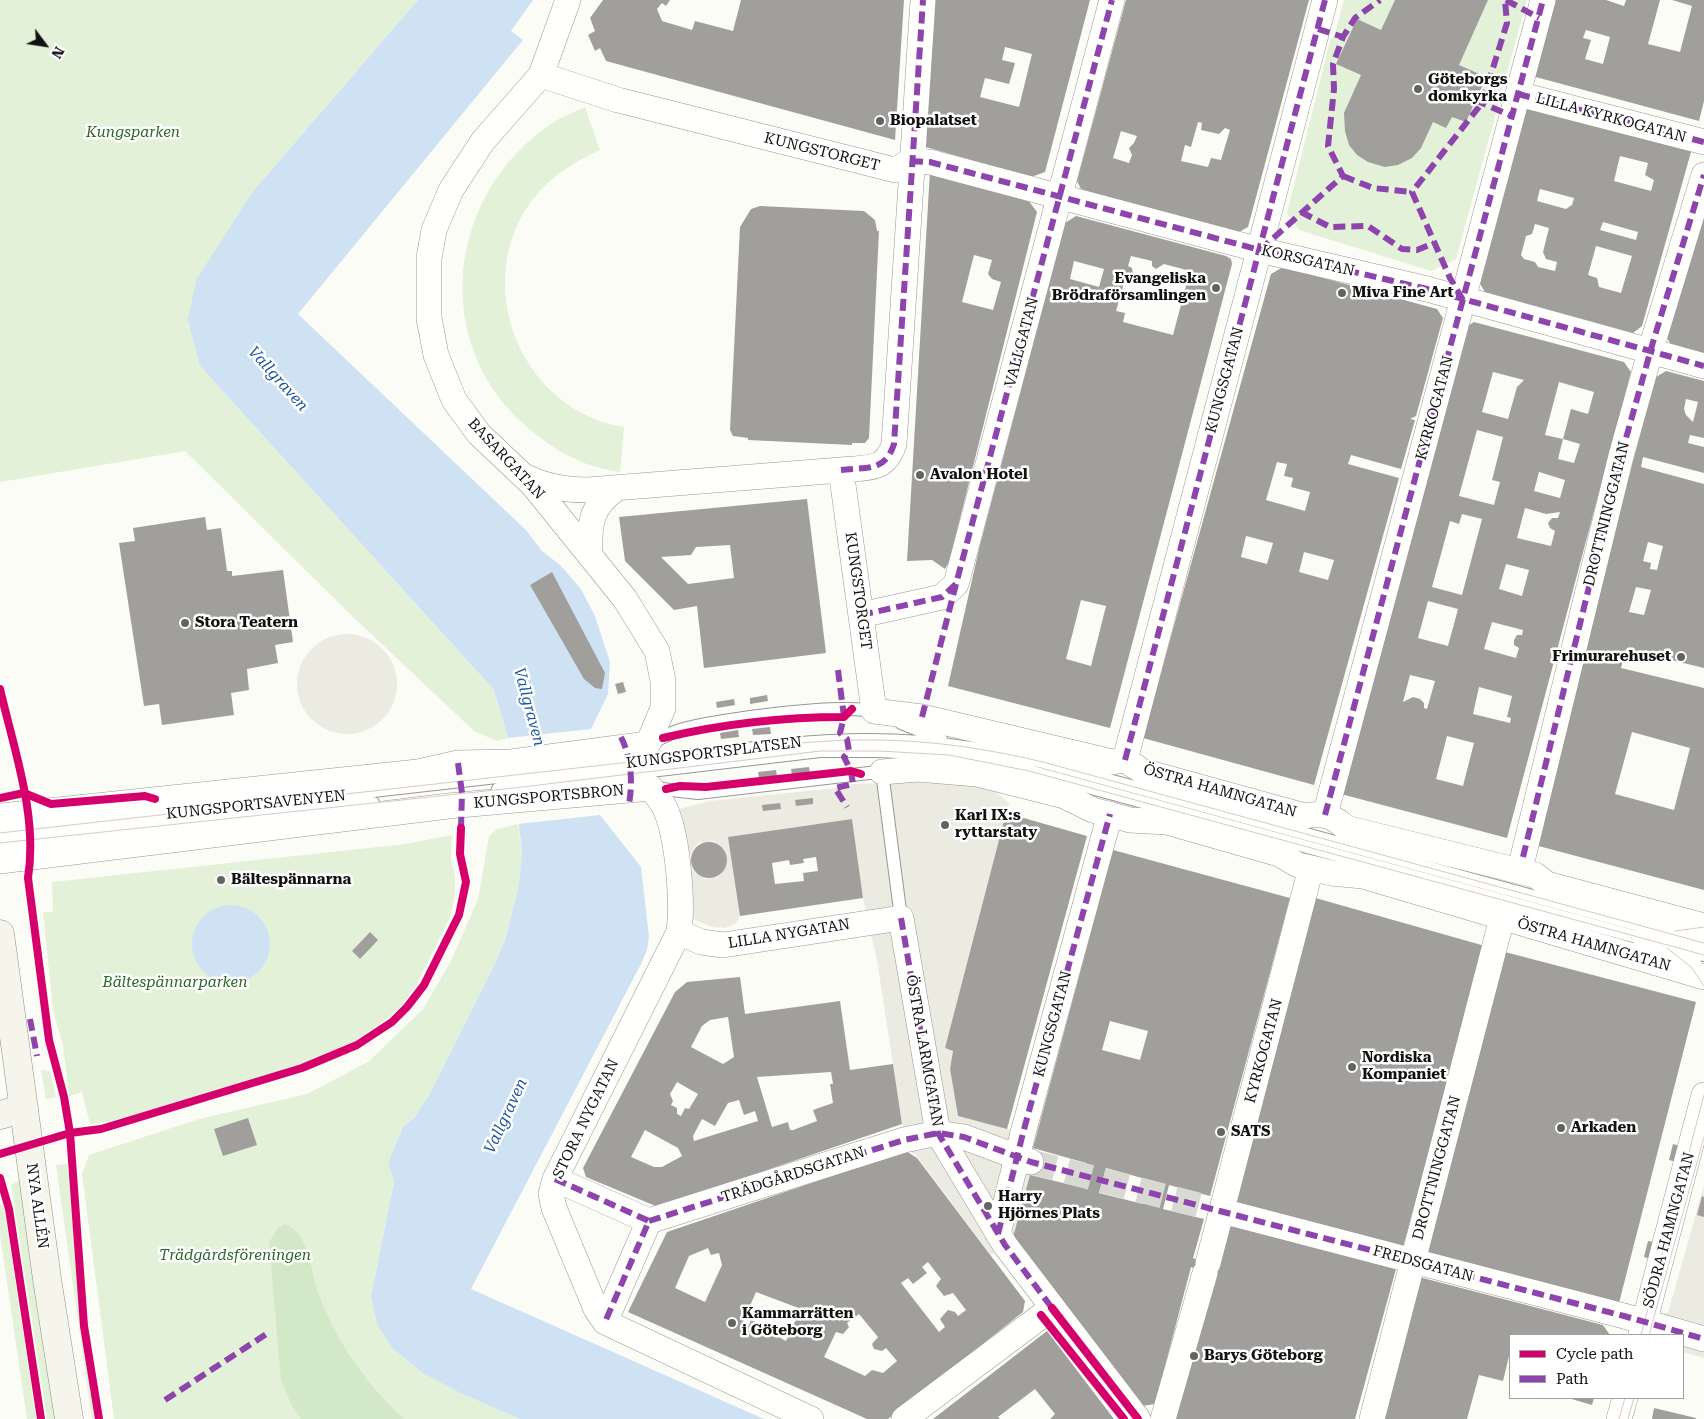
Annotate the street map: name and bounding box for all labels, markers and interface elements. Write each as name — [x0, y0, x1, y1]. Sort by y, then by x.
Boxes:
north arrow — [20, 20, 70, 70]
text: N — [48, 44, 67, 61]
place label: Göteborgs domkyrka — [1428, 71, 1507, 106]
marker: Göteborgs domkyrka — [1412, 83, 1424, 95]
street label: LILLA KYRKOGATAN — [1534, 89, 1688, 147]
place label: Biopalatset — [890, 112, 977, 130]
marker: Biopalatset — [874, 115, 886, 127]
park label: Kungsparken — [86, 124, 180, 142]
street label: KUNGSTORGET — [762, 129, 882, 175]
street label: KORSGATAN — [1259, 241, 1357, 281]
place label: Evangeliska Brödraförsamlingen — [1052, 270, 1206, 305]
marker: Evangeliska Brödraförsamlingen — [1210, 282, 1222, 294]
place label: Miva Fine Art — [1352, 284, 1454, 302]
marker: Miva Fine Art — [1336, 287, 1348, 299]
street label: VALLGATAN — [1001, 295, 1043, 389]
street label: KUNGSGATAN — [1202, 325, 1248, 435]
water label: Vallgraven — [244, 343, 312, 415]
street label: KYRKOGATAN — [1412, 354, 1458, 462]
street label: BASARGATAN — [464, 415, 548, 503]
street label: DROTTNINGGATAN — [1580, 440, 1634, 588]
place label: Avalon Hotel — [930, 466, 1028, 484]
marker: Avalon Hotel — [914, 469, 926, 481]
street label: KUNGSTORGET — [841, 531, 875, 651]
place label: Stora Teatern — [195, 614, 298, 632]
marker: Stora Teatern — [179, 617, 191, 629]
place label: Frimurarehuset — [1552, 648, 1671, 666]
marker: Frimurarehuset — [1675, 651, 1687, 663]
water label: Vallgraven — [509, 666, 549, 748]
street label: KUNGSPORTSPLATSEN — [625, 733, 803, 773]
street label: ÖSTRA HAMNGATAN — [1141, 760, 1299, 822]
street label: KUNGSPORTSBRON — [473, 781, 625, 813]
street label: KUNGSPORTSAVENYEN — [165, 787, 347, 823]
place label: Karl IX:s ryttarstaty — [955, 807, 1037, 842]
marker: Karl IX:s ryttarstaty — [939, 819, 951, 831]
place label: Bältespännarna — [231, 871, 351, 889]
marker: Bältespännarna — [215, 874, 227, 886]
street label: ÖSTRA HAMNGATAN — [1515, 914, 1673, 976]
street label: LILLA NYGATAN — [727, 915, 851, 953]
street label: KUNGSGATAN — [1030, 969, 1076, 1079]
park label: Bältespännarparken — [103, 974, 247, 992]
street label: ÖSTRA LARMGATAN — [902, 974, 946, 1128]
street label: KYRKOGATAN — [1241, 997, 1287, 1105]
place label: Nordiska Kompaniet — [1362, 1049, 1446, 1084]
street label: STORA NYGATAN — [549, 1056, 623, 1182]
marker: Nordiska Kompaniet — [1346, 1061, 1358, 1073]
water label: Vallgraven — [480, 1075, 532, 1157]
street label: DROTTNINGGATAN — [1409, 1094, 1465, 1242]
place label: Arkaden — [1571, 1119, 1636, 1137]
marker: Arkaden — [1555, 1122, 1567, 1134]
place label: SATS — [1231, 1123, 1270, 1141]
marker: SATS — [1215, 1126, 1227, 1138]
street label: TRÄDGÅRDSGATAN — [719, 1143, 867, 1207]
street label: SÖDRA HAMNGATAN — [1640, 1150, 1698, 1310]
street label: NYA ALLÉN — [22, 1162, 52, 1250]
place label: Harry Hjörnes Plats — [998, 1188, 1100, 1223]
marker: Harry Hjörnes Plats — [982, 1200, 994, 1212]
street label: FREDSGATAN — [1371, 1242, 1475, 1286]
park label: Trädgårdsföreningen — [159, 1247, 311, 1265]
place label: Kammarrätten i Göteborg — [742, 1305, 854, 1340]
marker: Kammarrätten i Göteborg — [726, 1317, 738, 1329]
legend — [1509, 1334, 1684, 1399]
text: Cycle path — [1556, 1345, 1633, 1363]
place label: Barys Göteborg — [1204, 1347, 1323, 1365]
marker: Barys Göteborg — [1188, 1350, 1200, 1362]
text: Path — [1556, 1370, 1589, 1388]

